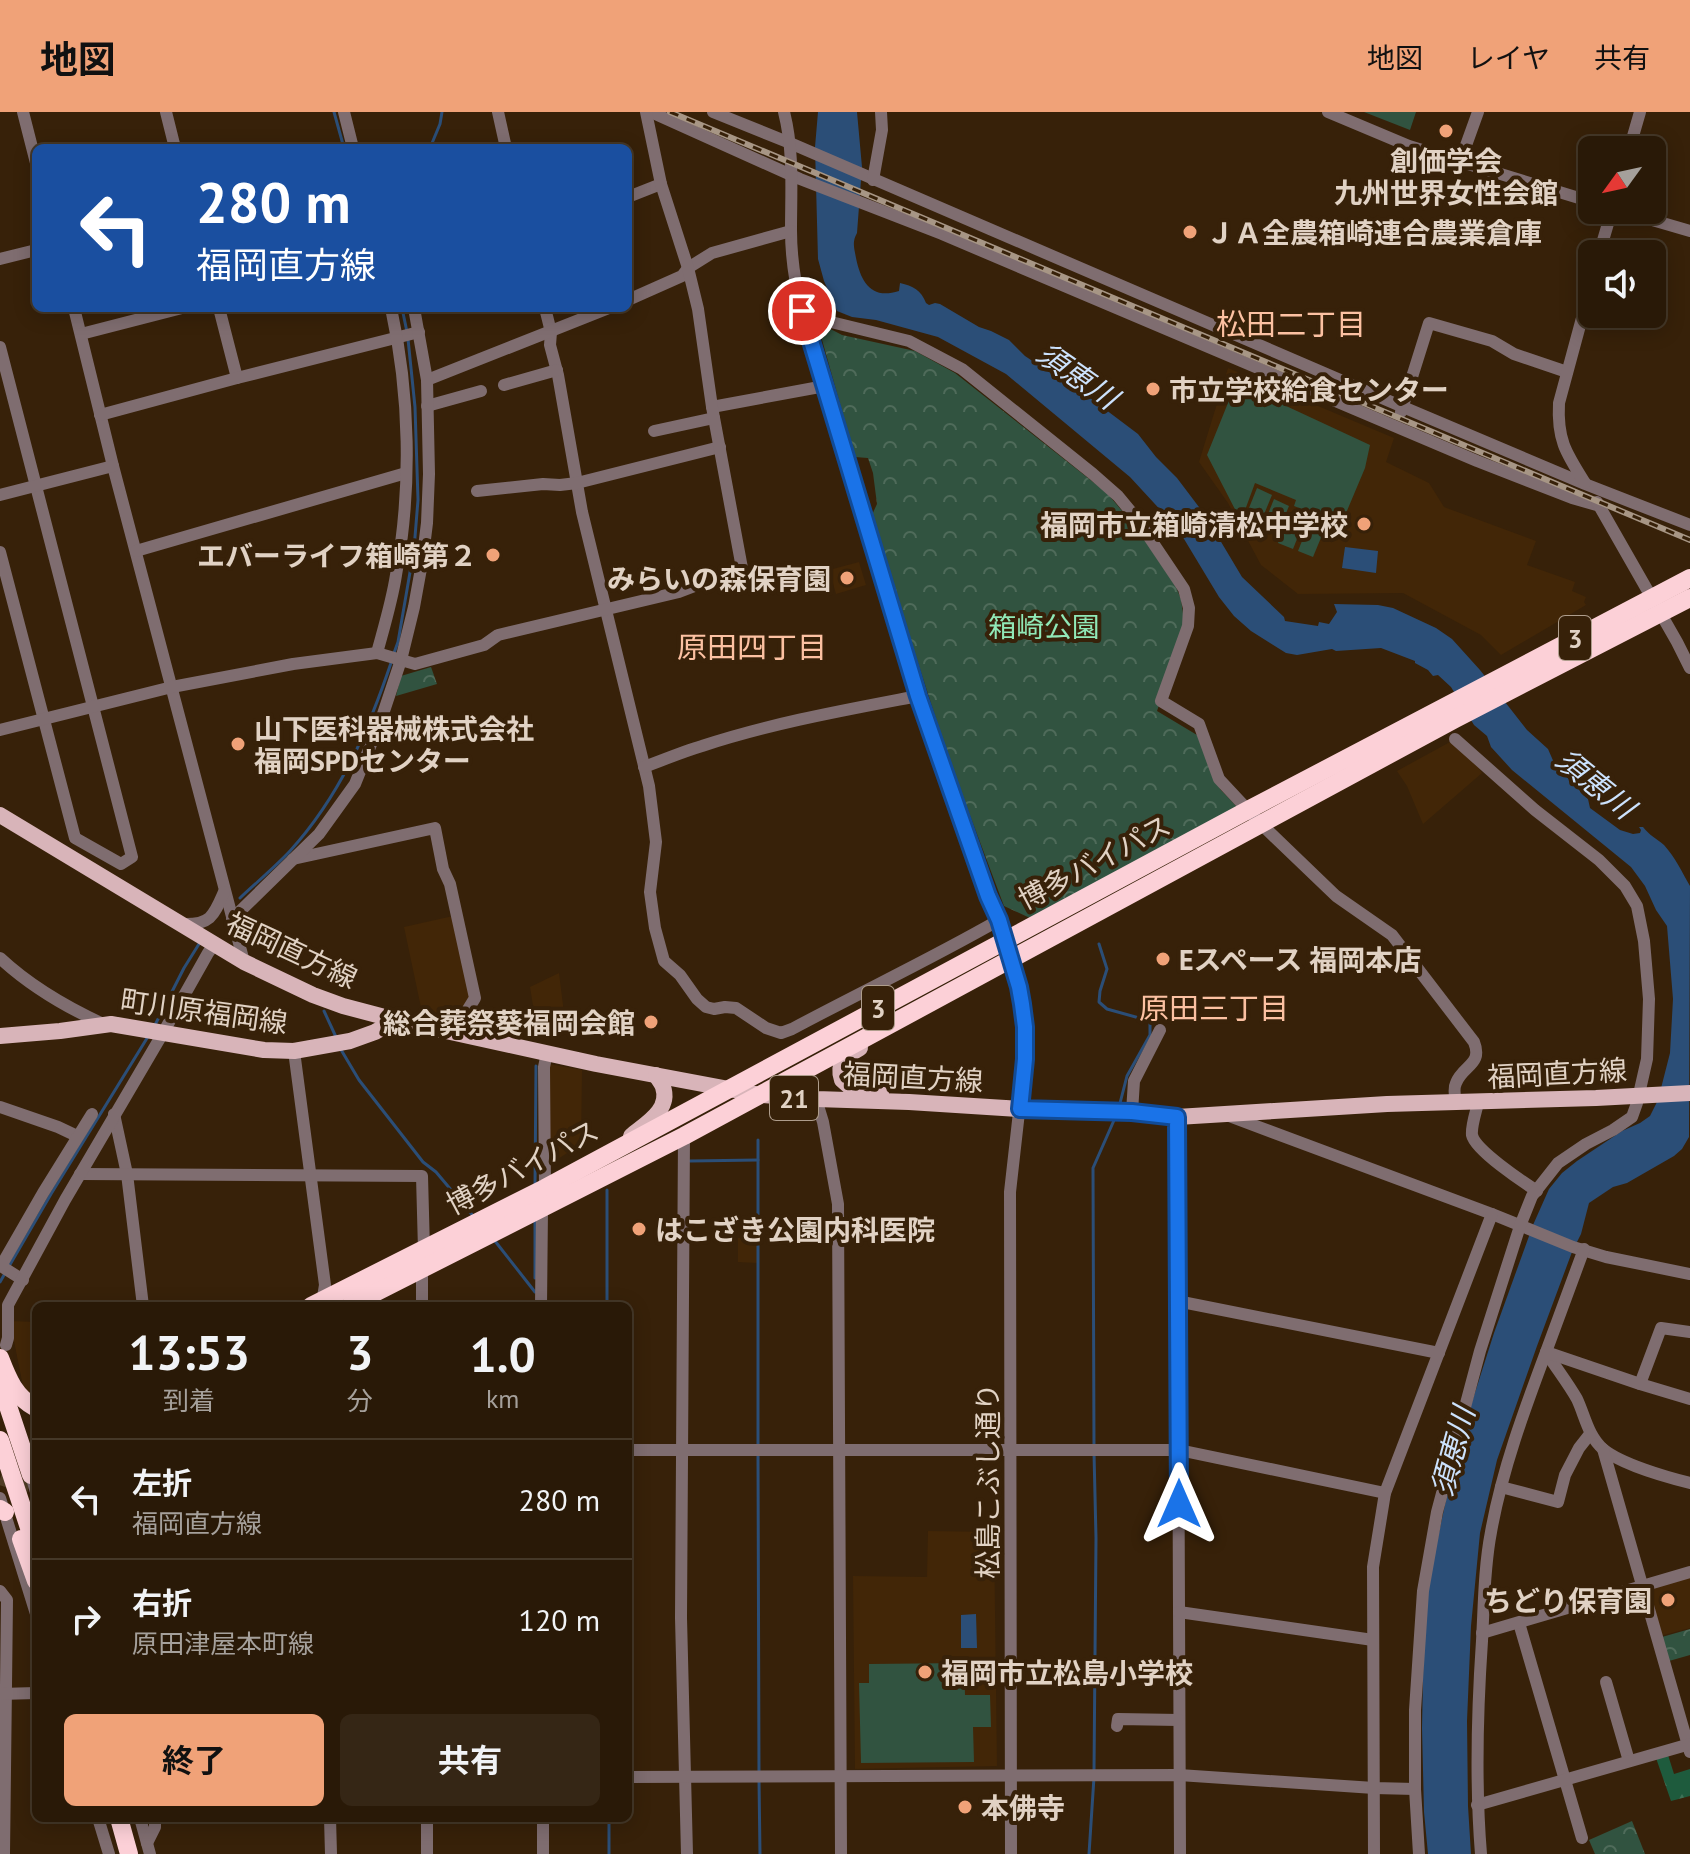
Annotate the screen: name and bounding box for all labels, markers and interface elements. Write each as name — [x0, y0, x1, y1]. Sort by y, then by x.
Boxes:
text: 地図 — [40, 34, 116, 83]
text: 地図 — [1367, 39, 1423, 76]
text: レイヤ — [1467, 39, 1550, 76]
text: 共有 — [1594, 39, 1650, 76]
marker: 創価学会 九州世界女性会館 — [1437, 122, 1455, 140]
north arrow — [1578, 136, 1666, 224]
map controls — [1578, 136, 1666, 328]
place label: 創価学会 九州世界女性会館 — [1334, 142, 1558, 211]
text: 280 m — [196, 166, 351, 238]
icon: left — [64, 176, 168, 280]
place label: ＪＡ全農箱崎連合農業倉庫 — [1206, 214, 1542, 251]
marker: ＪＡ全農箱崎連合農業倉庫 — [1181, 223, 1199, 241]
button: sound — [1578, 240, 1666, 328]
text: 福岡直方線 — [196, 241, 376, 288]
pin — [768, 277, 836, 345]
icon: arrive — [780, 289, 824, 333]
district label: 松田二丁目 — [1216, 304, 1366, 343]
water label: 須恵川 — [1030, 333, 1129, 419]
place label: 市立学校給食センター — [1169, 371, 1449, 408]
marker: 市立学校給食センター — [1144, 380, 1162, 398]
place label: 福岡市立箱崎清松中学校 — [1040, 506, 1348, 543]
marker: 福岡市立箱崎清松中学校 — [1355, 515, 1373, 533]
place label: エバーライフ箱崎第２ — [197, 537, 477, 574]
marker: エバーライフ箱崎第２ — [484, 546, 502, 564]
place label: みらいの森保育園 — [607, 560, 831, 597]
marker: みらいの森保育園 — [838, 569, 856, 587]
park label: 箱崎公園 — [988, 608, 1100, 645]
road number: 3 — [1559, 616, 1591, 660]
district label: 原田四丁目 — [677, 627, 827, 666]
place label: 山下医科器械株式会社 福岡SPDセンター — [254, 710, 534, 779]
marker: 山下医科器械株式会社 福岡SPDセンター — [229, 735, 247, 753]
water label: 須恵川 — [1549, 740, 1646, 828]
street label: 博多バイパス — [1011, 806, 1177, 918]
street label: 福岡直方線 — [221, 904, 363, 996]
place label: Eスペース 福岡本店 — [1179, 941, 1421, 978]
marker: Eスペース 福岡本店 — [1154, 950, 1172, 968]
street label: 町川原福岡線 — [118, 981, 290, 1041]
road number: 3 — [862, 986, 894, 1030]
district label: 原田三丁目 — [1139, 988, 1289, 1027]
place label: 総合葬祭葵福岡会館 — [383, 1004, 635, 1041]
marker: 総合葬祭葵福岡会館 — [642, 1013, 660, 1031]
street label: 福岡直方線 — [1486, 1051, 1628, 1095]
street label: 福岡直方線 — [842, 1055, 984, 1099]
road number: 21 — [770, 1076, 818, 1120]
street label: 博多バイパス — [439, 1111, 605, 1223]
place label: はこざき公園内科医院 — [655, 1211, 935, 1248]
marker: はこざき公園内科医院 — [630, 1220, 648, 1238]
text: 13:53 — [128, 1321, 250, 1383]
text: 3 — [346, 1321, 373, 1383]
text: 1.0 — [470, 1323, 536, 1385]
text: km — [486, 1382, 519, 1415]
street label: 松島こぶし通り — [969, 1383, 1006, 1579]
text: 到着 — [163, 1384, 215, 1417]
text: 分 — [347, 1384, 373, 1417]
water label: 須恵川 — [1422, 1400, 1483, 1500]
position arrow — [1137, 1462, 1221, 1546]
text: 左折 — [132, 1463, 192, 1502]
icon: left — [64, 1477, 108, 1521]
text: 280 m — [519, 1480, 600, 1519]
text: 福岡直方線 — [132, 1507, 262, 1540]
place label: ちどり保育園 — [1484, 1582, 1652, 1619]
text: 右折 — [132, 1583, 192, 1622]
marker: ちどり保育園 — [1659, 1591, 1677, 1609]
icon: right — [64, 1597, 108, 1641]
text: 120 m — [519, 1600, 600, 1639]
text: 原田津屋本町線 — [132, 1627, 314, 1660]
place label: 福岡市立松島小学校 — [941, 1654, 1193, 1691]
marker: 福岡市立松島小学校 — [916, 1663, 934, 1681]
button: 終了 — [64, 1714, 324, 1806]
button: 共有 — [340, 1714, 600, 1806]
place label: 本佛寺 — [981, 1789, 1065, 1826]
marker: 本佛寺 — [956, 1798, 974, 1816]

